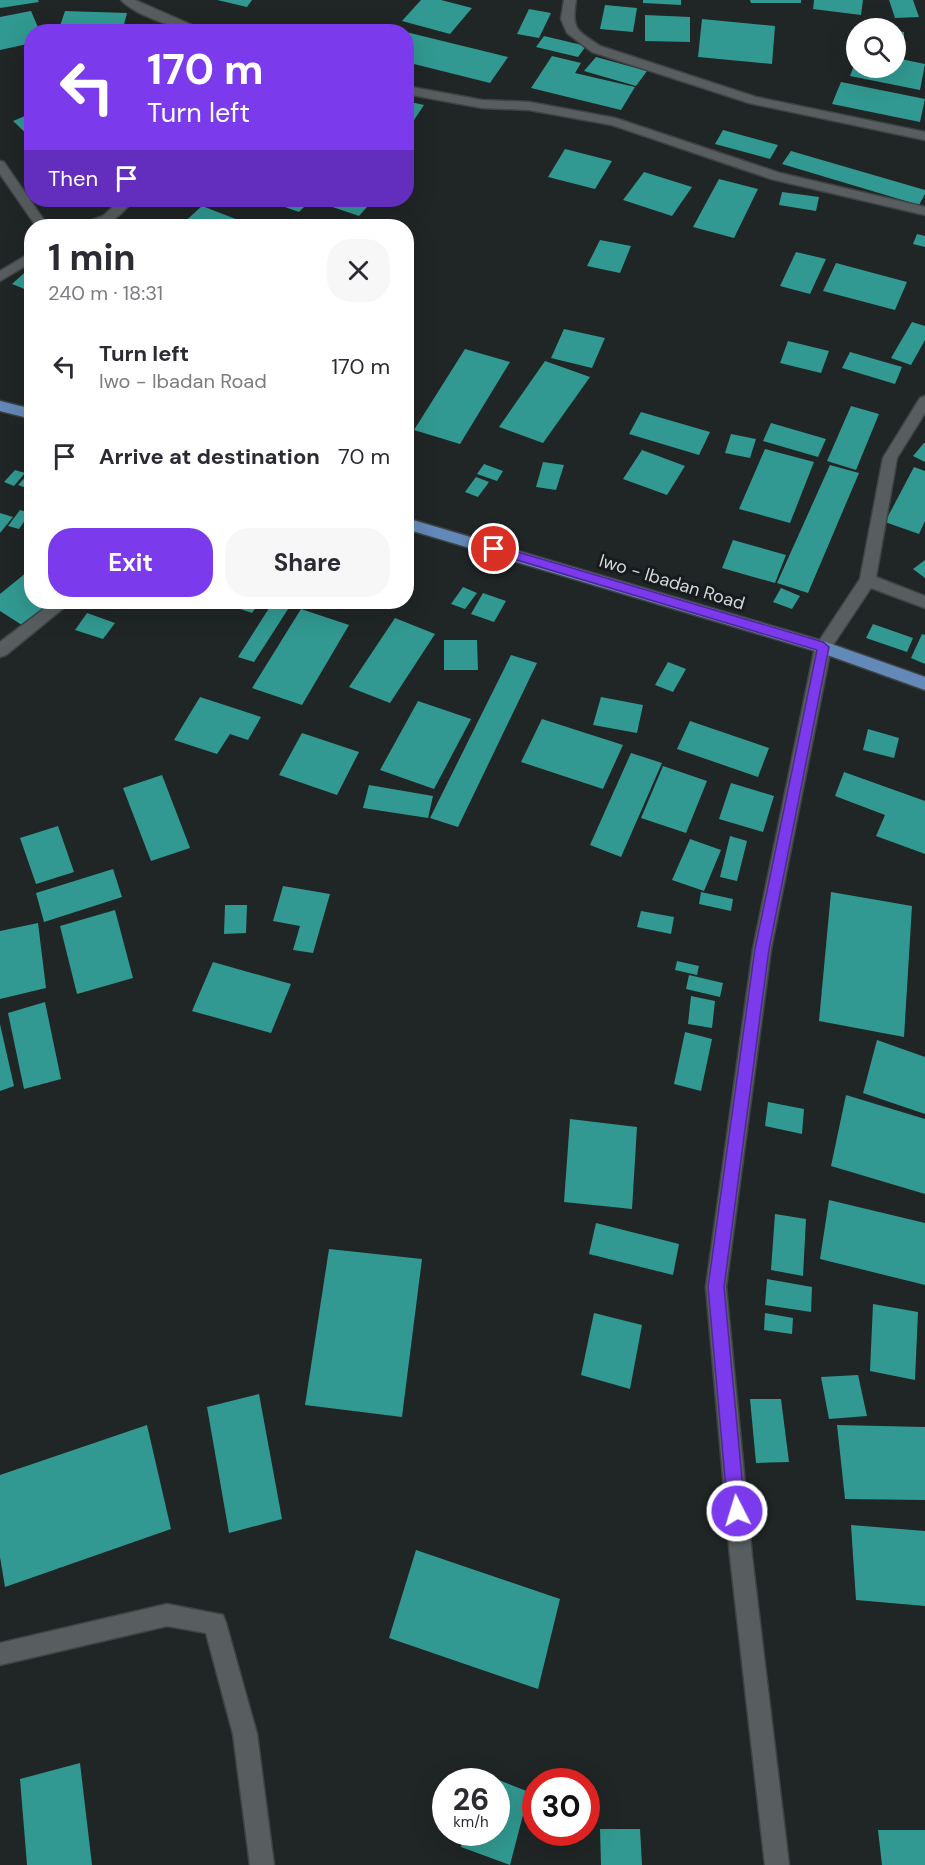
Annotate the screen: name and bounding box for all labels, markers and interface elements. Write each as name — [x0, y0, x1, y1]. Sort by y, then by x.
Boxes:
map controls — [846, 18, 906, 78]
button: search — [846, 18, 906, 78]
text: 170 m — [147, 42, 264, 97]
icon: left — [48, 48, 126, 126]
text: Turn left — [147, 95, 250, 130]
icon: arrive — [110, 162, 143, 195]
text: Then — [48, 164, 98, 193]
text: 1 min — [48, 234, 136, 281]
button: close — [327, 239, 390, 302]
text: 240 m · 18:31 — [48, 280, 163, 306]
text: Turn left — [99, 339, 189, 368]
icon: left — [48, 350, 81, 383]
text: 170 m — [331, 352, 390, 381]
text: Iwo - Ibadan Road — [99, 368, 267, 394]
icon: arrive — [48, 440, 81, 473]
text: Arrive at destination — [99, 442, 320, 471]
text: 70 m — [338, 442, 390, 471]
pin — [468, 523, 519, 574]
button: Exit — [48, 528, 213, 597]
button: Share — [225, 528, 390, 597]
icon: arrive — [477, 532, 510, 565]
street label: Iwo - Ibadan Road — [596, 548, 748, 616]
position arrow — [705, 1479, 769, 1543]
speed limit sign: 30 — [522, 1768, 600, 1846]
text: 26 — [453, 1780, 489, 1819]
text: km/h — [453, 1812, 489, 1832]

